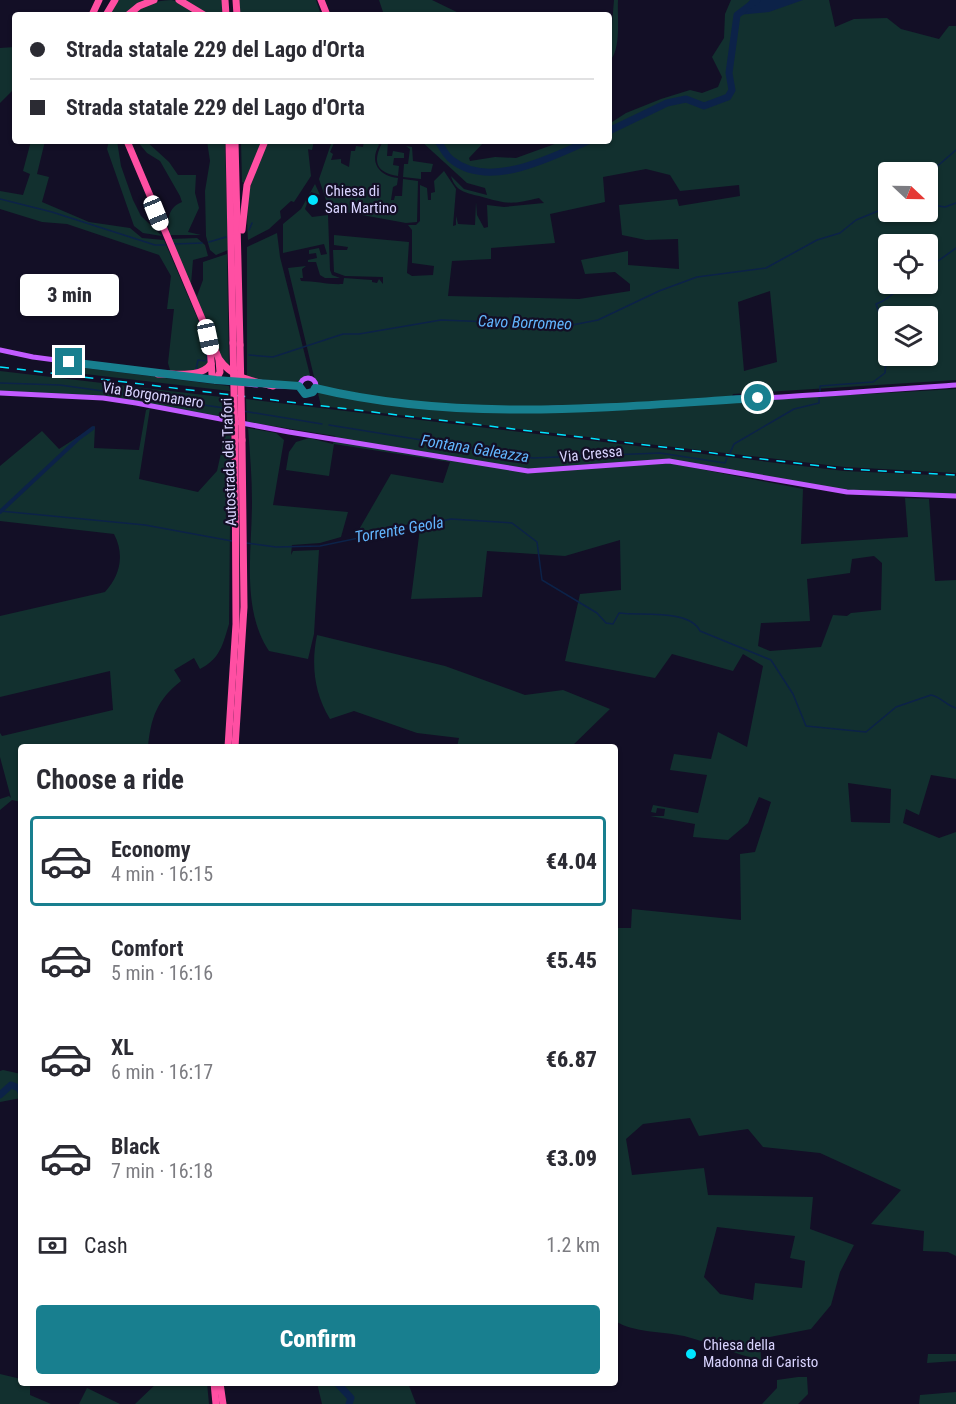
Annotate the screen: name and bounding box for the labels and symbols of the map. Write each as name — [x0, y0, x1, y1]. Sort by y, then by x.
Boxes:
north arrow — [878, 162, 938, 222]
place label: Chiesa di San Martino — [325, 182, 397, 217]
car — [141, 193, 171, 233]
marker: Chiesa di San Martino — [306, 193, 320, 207]
callout: 3 min — [20, 275, 118, 317]
water label: Cavo Borromeo — [478, 311, 573, 334]
car — [195, 318, 221, 356]
route end — [55, 348, 82, 375]
street label: Via Borgomanero — [101, 378, 205, 412]
route start — [744, 384, 771, 411]
street label: Autostrada dei Trafori — [218, 397, 240, 527]
water label: Fontana Galeazza — [420, 431, 530, 466]
street label: Via Cressa — [559, 442, 623, 466]
water label: Torrente Geola — [353, 512, 445, 547]
place label: Chiesa della Madonna di Caristo — [703, 1336, 818, 1371]
marker: Chiesa della Madonna di Caristo — [684, 1347, 698, 1361]

